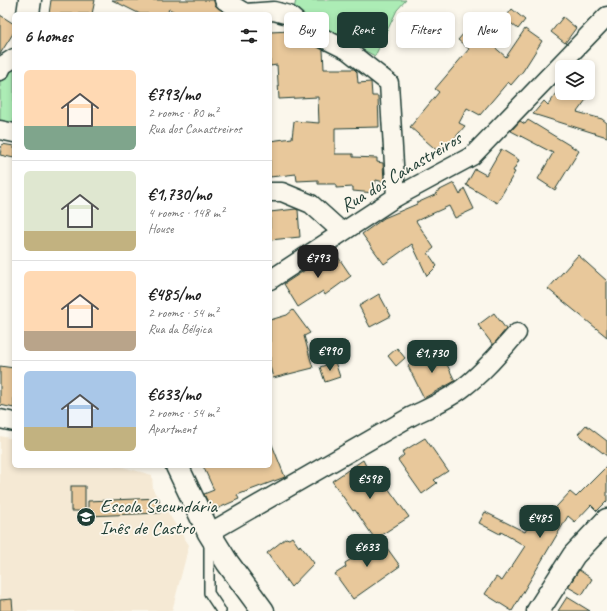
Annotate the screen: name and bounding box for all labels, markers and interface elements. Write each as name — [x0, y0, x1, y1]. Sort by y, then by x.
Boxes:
chip: Buy — [284, 12, 329, 48]
chip: Rent — [337, 12, 388, 48]
chip: Filters — [396, 12, 455, 48]
chip: New — [463, 12, 511, 48]
icon: filters — [238, 25, 260, 47]
text: 6 homes — [24, 26, 72, 47]
map controls — [555, 60, 595, 100]
button: layers — [555, 60, 595, 100]
text: €793/mo — [148, 84, 200, 105]
icon: home — [56, 86, 104, 134]
text: 2 rooms · 80 m² — [148, 105, 218, 121]
text: Rua dos Canastreiros — [148, 121, 242, 137]
street label: Rua dos Canastreiros — [336, 126, 467, 218]
text: €1,730/mo — [148, 184, 211, 205]
icon: home — [56, 187, 104, 235]
text: 4 rooms · 148 m² — [148, 205, 224, 221]
text: House — [148, 221, 173, 237]
pin: €793 — [294, 245, 342, 279]
text: €793 — [306, 250, 330, 266]
text: €485/mo — [148, 284, 200, 305]
icon: home — [56, 287, 104, 335]
text: 2 rooms · 54 m² — [148, 305, 218, 321]
text: Rua da Bélgica — [148, 321, 212, 337]
pin: €990 — [306, 338, 354, 372]
pin: €1,730 — [399, 340, 465, 374]
text: €990 — [318, 343, 342, 359]
text: €1,730 — [416, 345, 448, 361]
text: €633/mo — [148, 384, 201, 405]
icon: home — [56, 387, 104, 435]
text: 2 rooms · 54 m² — [148, 405, 218, 421]
text: Apartment — [148, 421, 196, 437]
pin: €598 — [346, 466, 394, 500]
text: €598 — [358, 471, 382, 487]
place label: Escola Secundária Inês de Castro — [100, 494, 218, 540]
pin: €485 — [516, 505, 564, 539]
school or university icon: Escola Secundária Inês de Castro — [75, 506, 97, 528]
text: €485 — [528, 510, 552, 526]
pin: €633 — [343, 534, 391, 568]
text: €633 — [355, 539, 379, 555]

